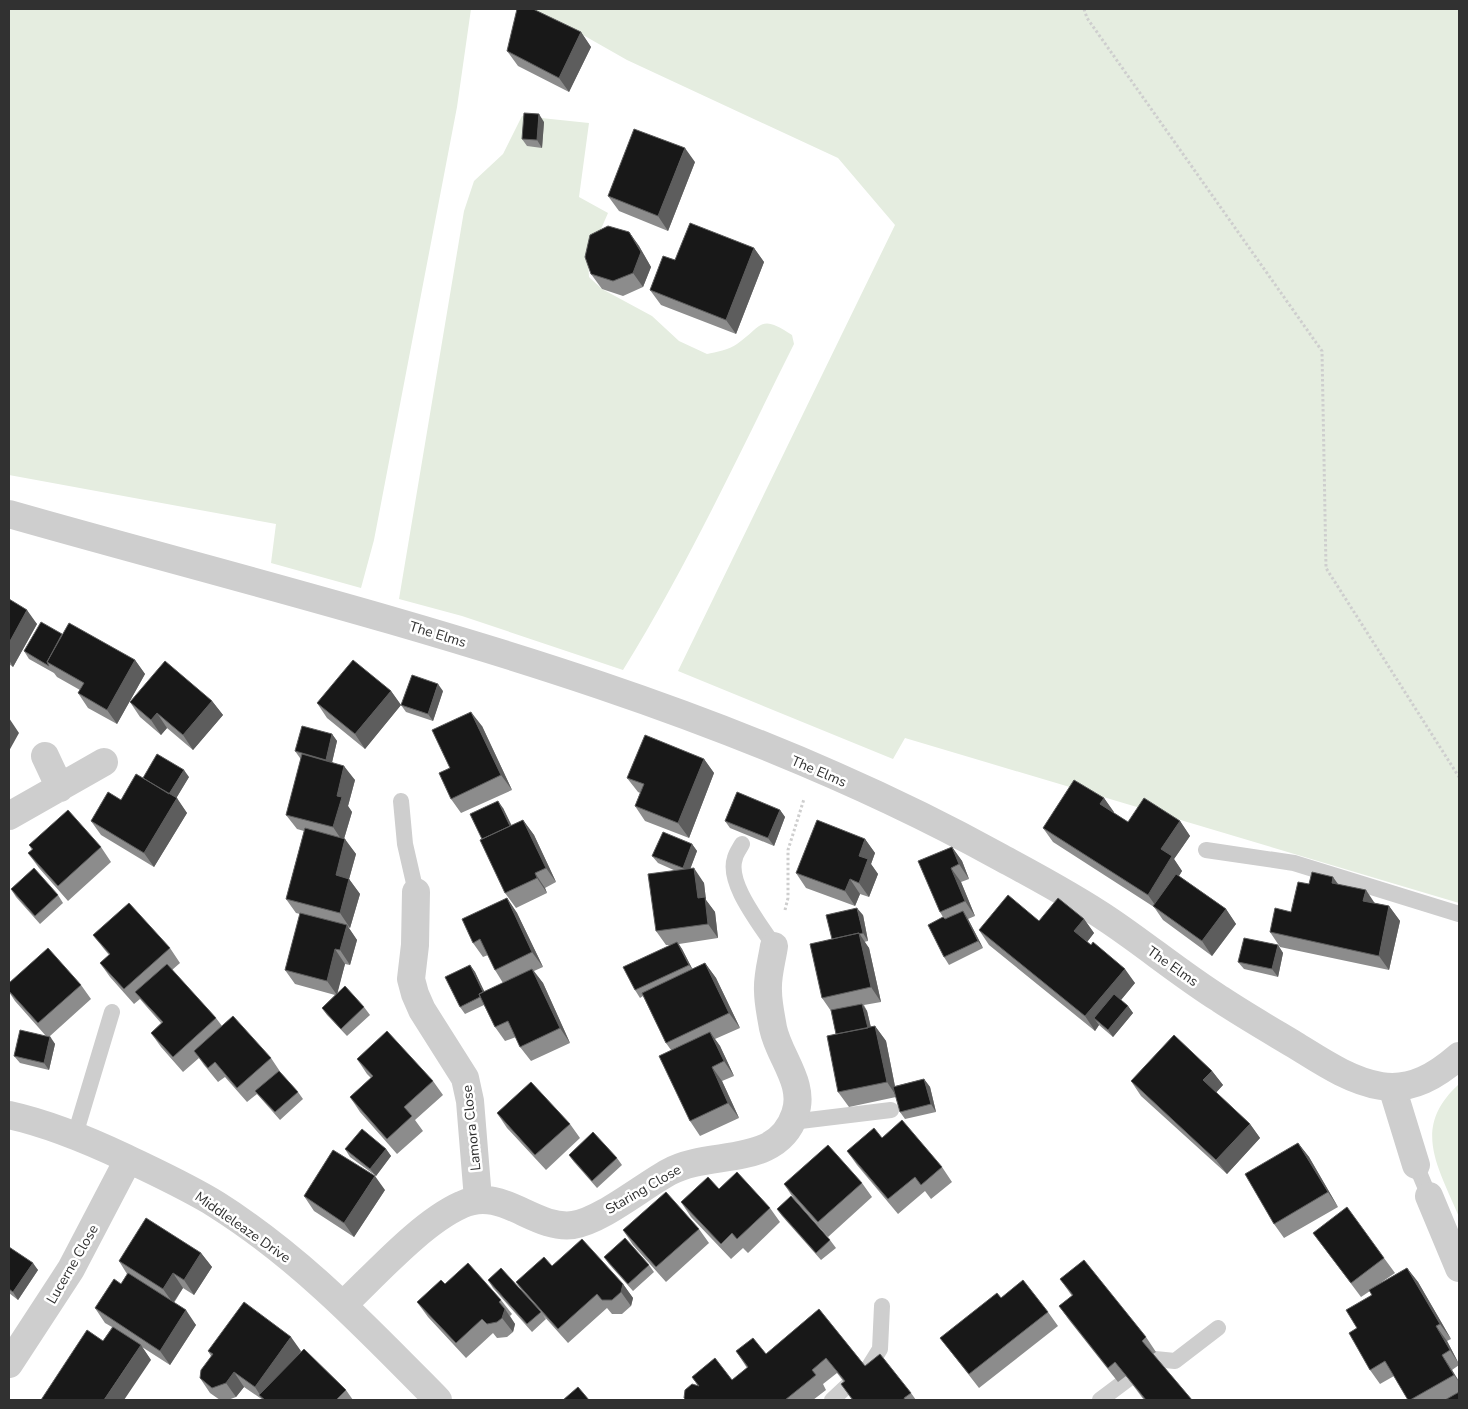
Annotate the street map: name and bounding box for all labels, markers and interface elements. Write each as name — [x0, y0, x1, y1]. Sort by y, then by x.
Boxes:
street label: The Elms — [407, 617, 469, 652]
street label: The Elms — [788, 751, 850, 792]
street label: The Elms — [1143, 942, 1202, 991]
street label: Lamora Close — [458, 1084, 485, 1172]
street label: Staring Close — [602, 1160, 685, 1219]
street label: Middleleaze Drive — [191, 1187, 294, 1267]
street label: Lucerne Close — [42, 1221, 103, 1307]

